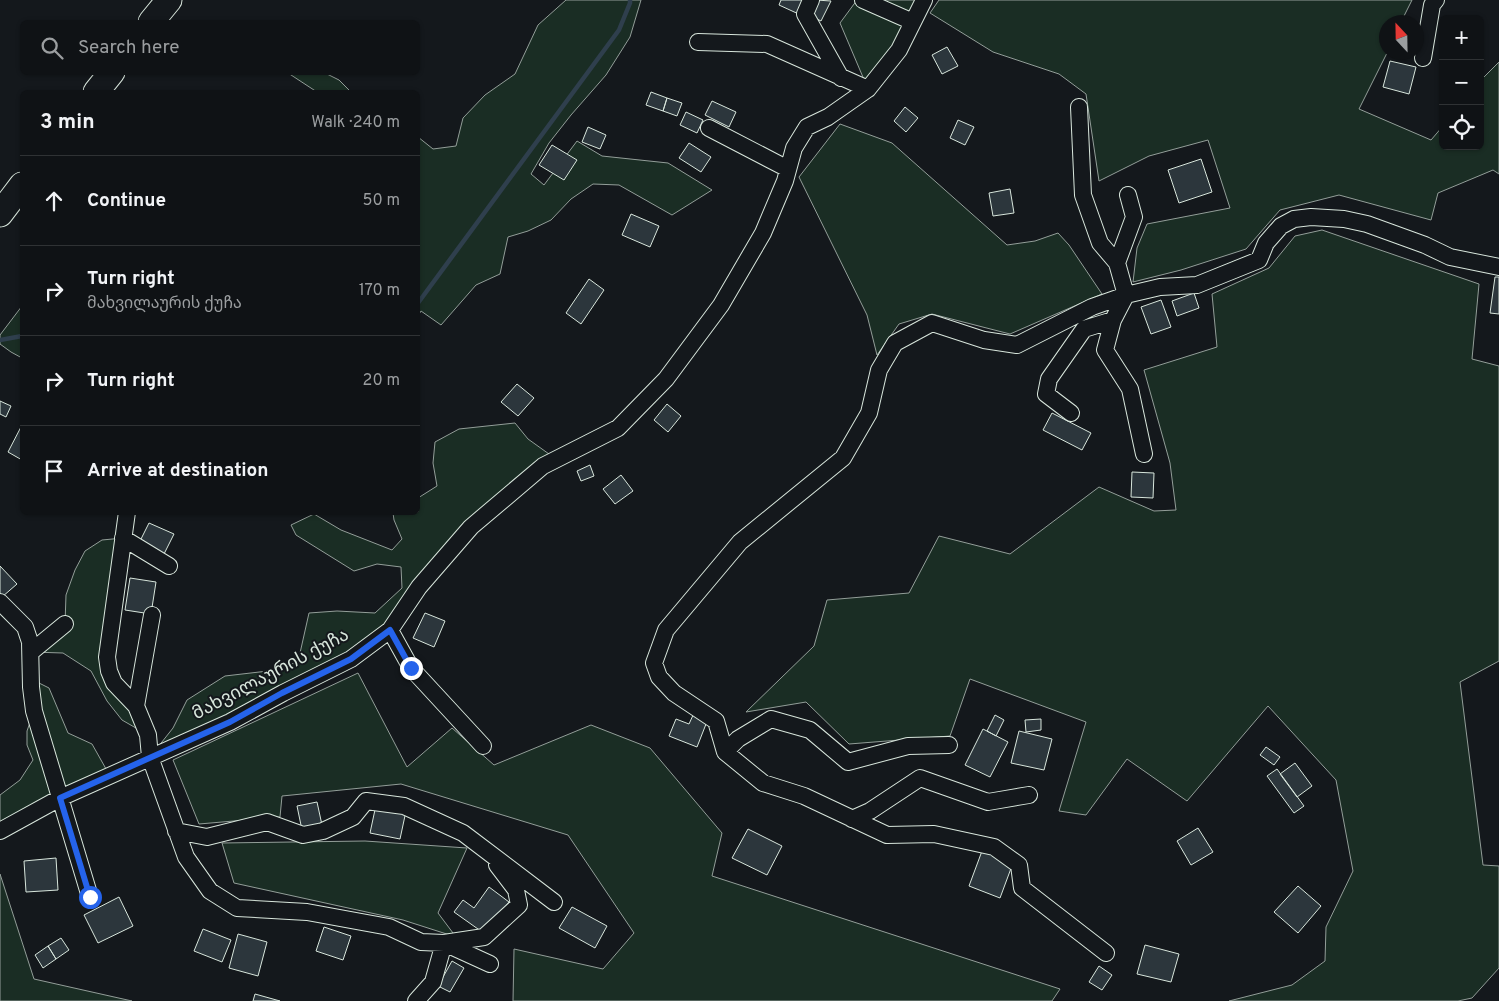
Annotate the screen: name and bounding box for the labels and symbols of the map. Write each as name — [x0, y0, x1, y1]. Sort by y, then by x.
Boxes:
north arrow — [1379, 15, 1424, 60]
street label: მახვილაურის ქუჩა — [189, 624, 353, 726]
route end — [400, 657, 423, 680]
route start — [79, 886, 102, 909]

